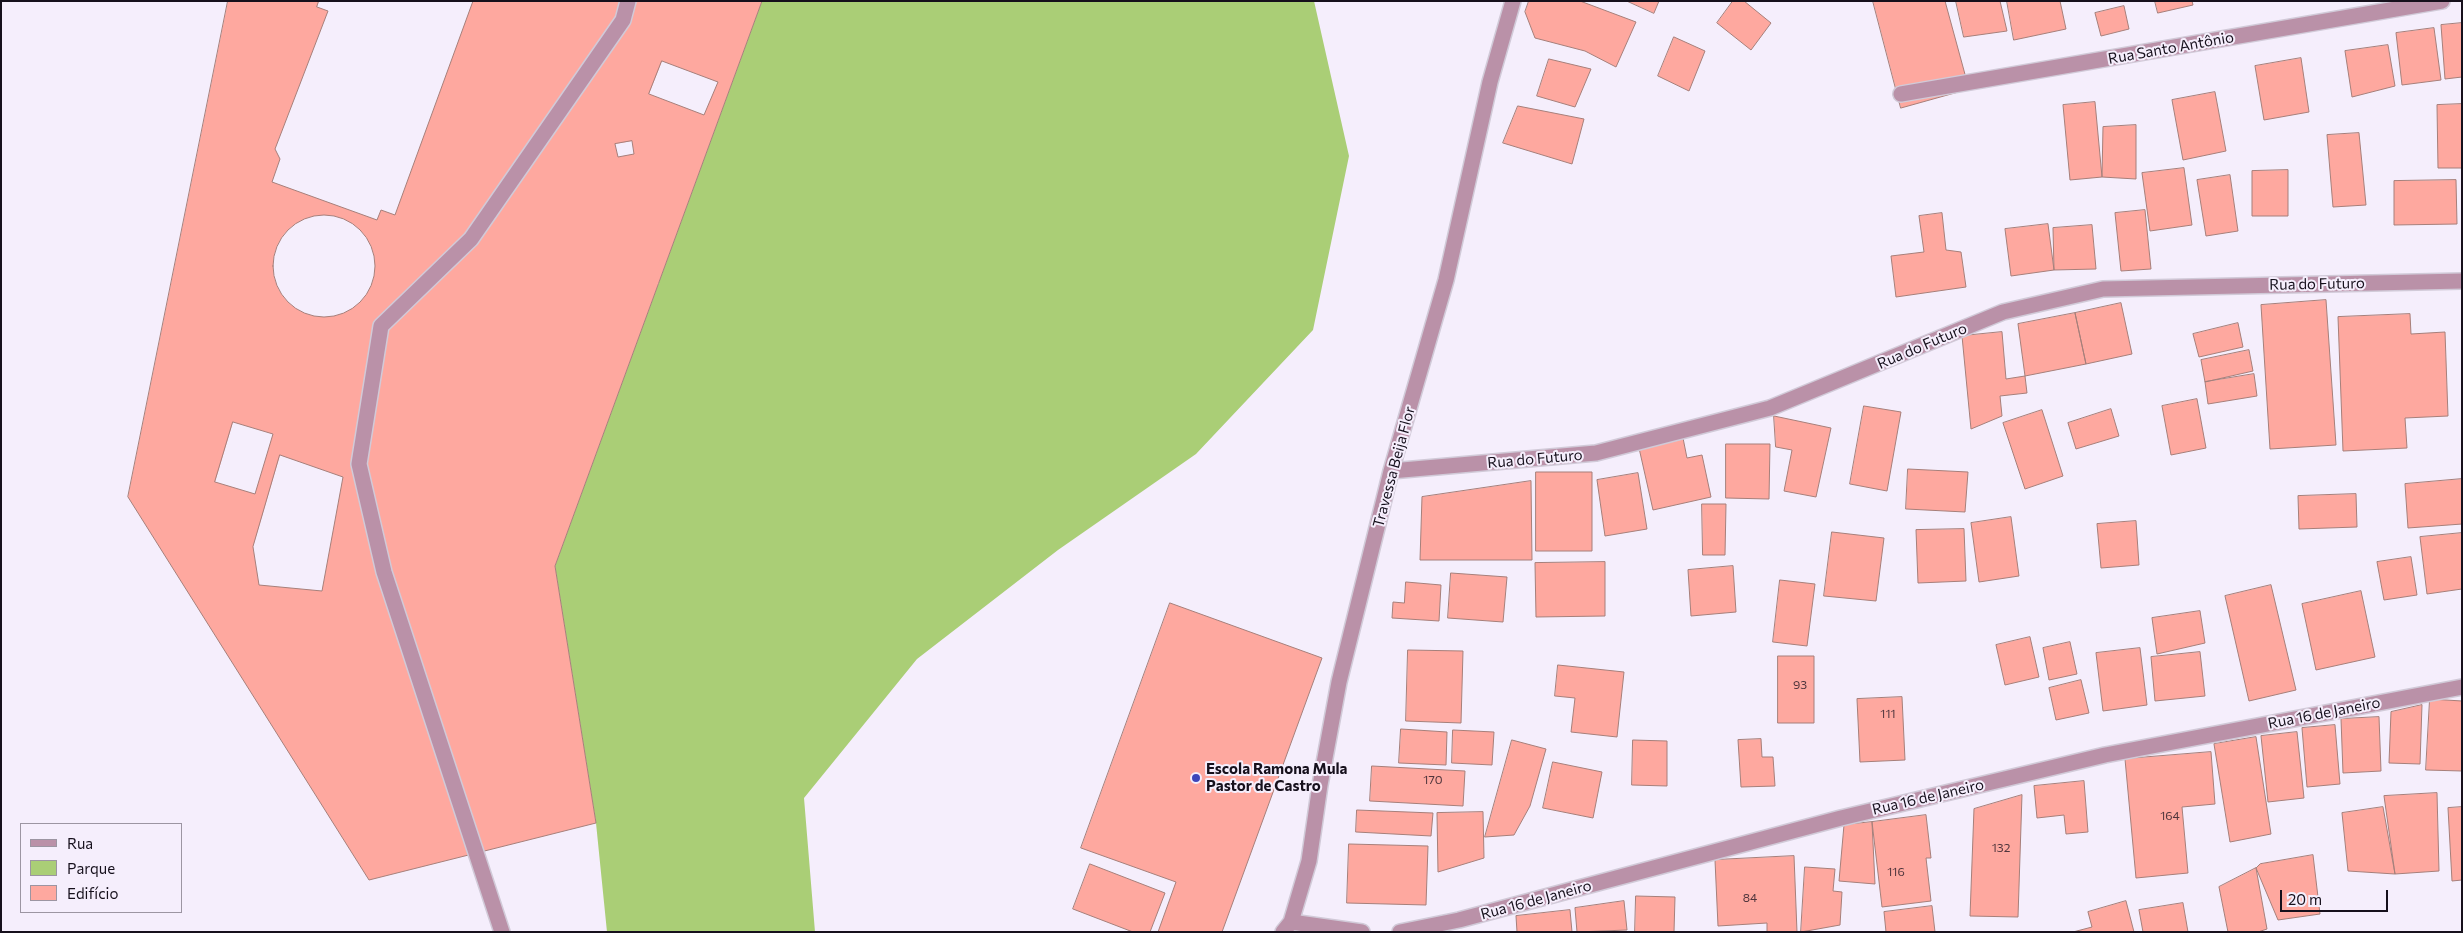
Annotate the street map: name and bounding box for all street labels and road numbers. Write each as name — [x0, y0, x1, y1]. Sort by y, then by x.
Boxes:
street label: Rua Santo Antônio — [2107, 28, 2235, 68]
street label: Rua do Futuro — [2269, 274, 2365, 294]
street label: Rua do Futuro — [1875, 319, 1969, 373]
street label: Travessa Beija Flor — [1369, 404, 1419, 530]
street label: Rua do Futuro — [1487, 446, 1583, 472]
street label: Rua 16 de Janeiro — [2266, 693, 2382, 733]
street label: Rua 16 de Janeiro — [1870, 775, 1986, 819]
street label: Rua 16 de Janeiro — [1479, 877, 1593, 923]

